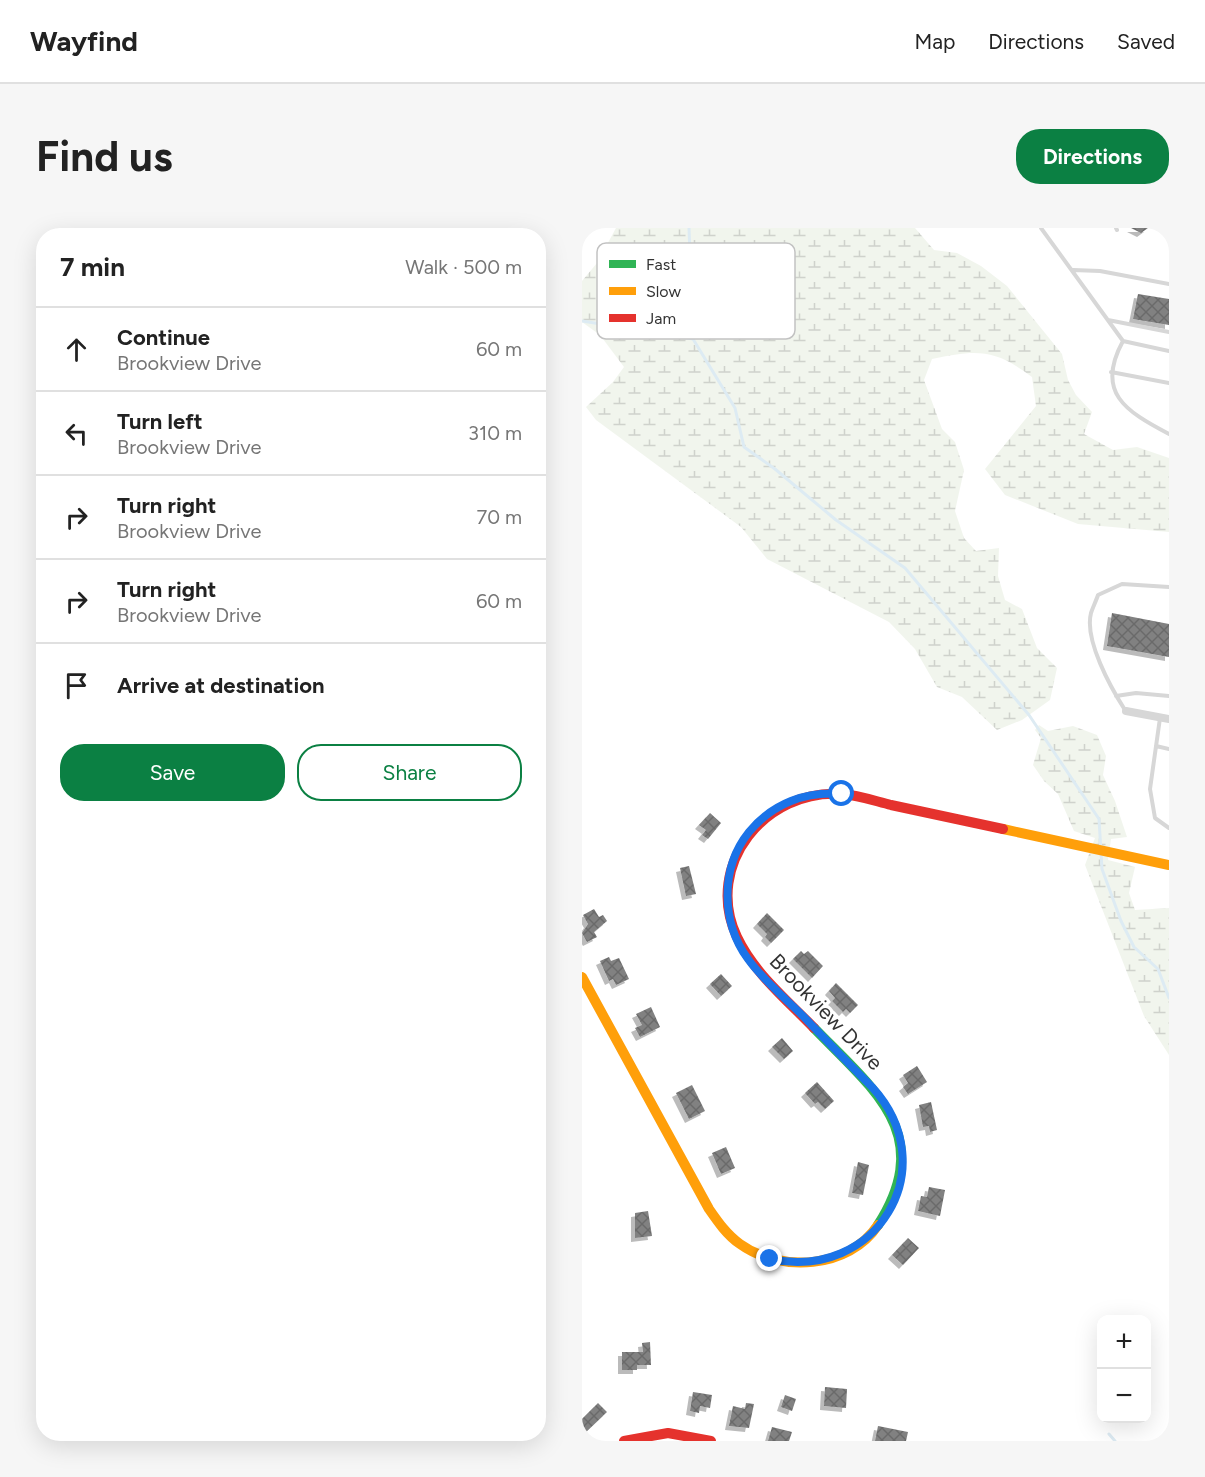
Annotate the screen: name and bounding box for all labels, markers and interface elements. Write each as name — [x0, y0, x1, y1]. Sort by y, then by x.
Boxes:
text: Wayfind — [30, 24, 138, 58]
text: Map — [914, 29, 955, 54]
text: Directions — [988, 29, 1084, 54]
text: Saved — [1117, 29, 1175, 54]
button: Directions — [1016, 129, 1169, 184]
text: Find us — [36, 131, 173, 182]
legend — [597, 243, 795, 339]
text: 7 min — [60, 251, 125, 283]
text: Walk · 500 m — [405, 255, 522, 279]
text: Fast — [646, 255, 676, 274]
text: Slow — [646, 282, 681, 301]
text: Jam — [646, 309, 676, 328]
text: Continue — [117, 324, 210, 351]
icon: ahead — [60, 333, 93, 366]
text: 60 m — [476, 337, 522, 361]
text: Brookview Drive — [117, 351, 261, 375]
text: Turn left — [117, 408, 203, 435]
icon: left — [60, 417, 93, 450]
text: 310 m — [468, 421, 522, 445]
text: Brookview Drive — [117, 435, 261, 459]
text: Turn right — [117, 492, 216, 519]
icon: right — [60, 501, 93, 534]
text: 70 m — [476, 505, 522, 529]
text: Brookview Drive — [117, 519, 261, 543]
text: Turn right — [117, 576, 216, 603]
icon: right — [60, 585, 93, 618]
text: 60 m — [476, 589, 522, 613]
text: Brookview Drive — [117, 603, 261, 627]
icon: arrive — [60, 669, 93, 702]
text: Arrive at destination — [117, 672, 325, 699]
button: Save — [60, 744, 285, 801]
button: Share — [297, 744, 522, 801]
route start — [828, 780, 854, 806]
street label: Brookview Drive — [765, 948, 888, 1075]
route end — [756, 1245, 782, 1271]
map controls — [1097, 1315, 1151, 1423]
button: + — [1097, 1315, 1151, 1369]
button: − — [1097, 1369, 1151, 1423]

